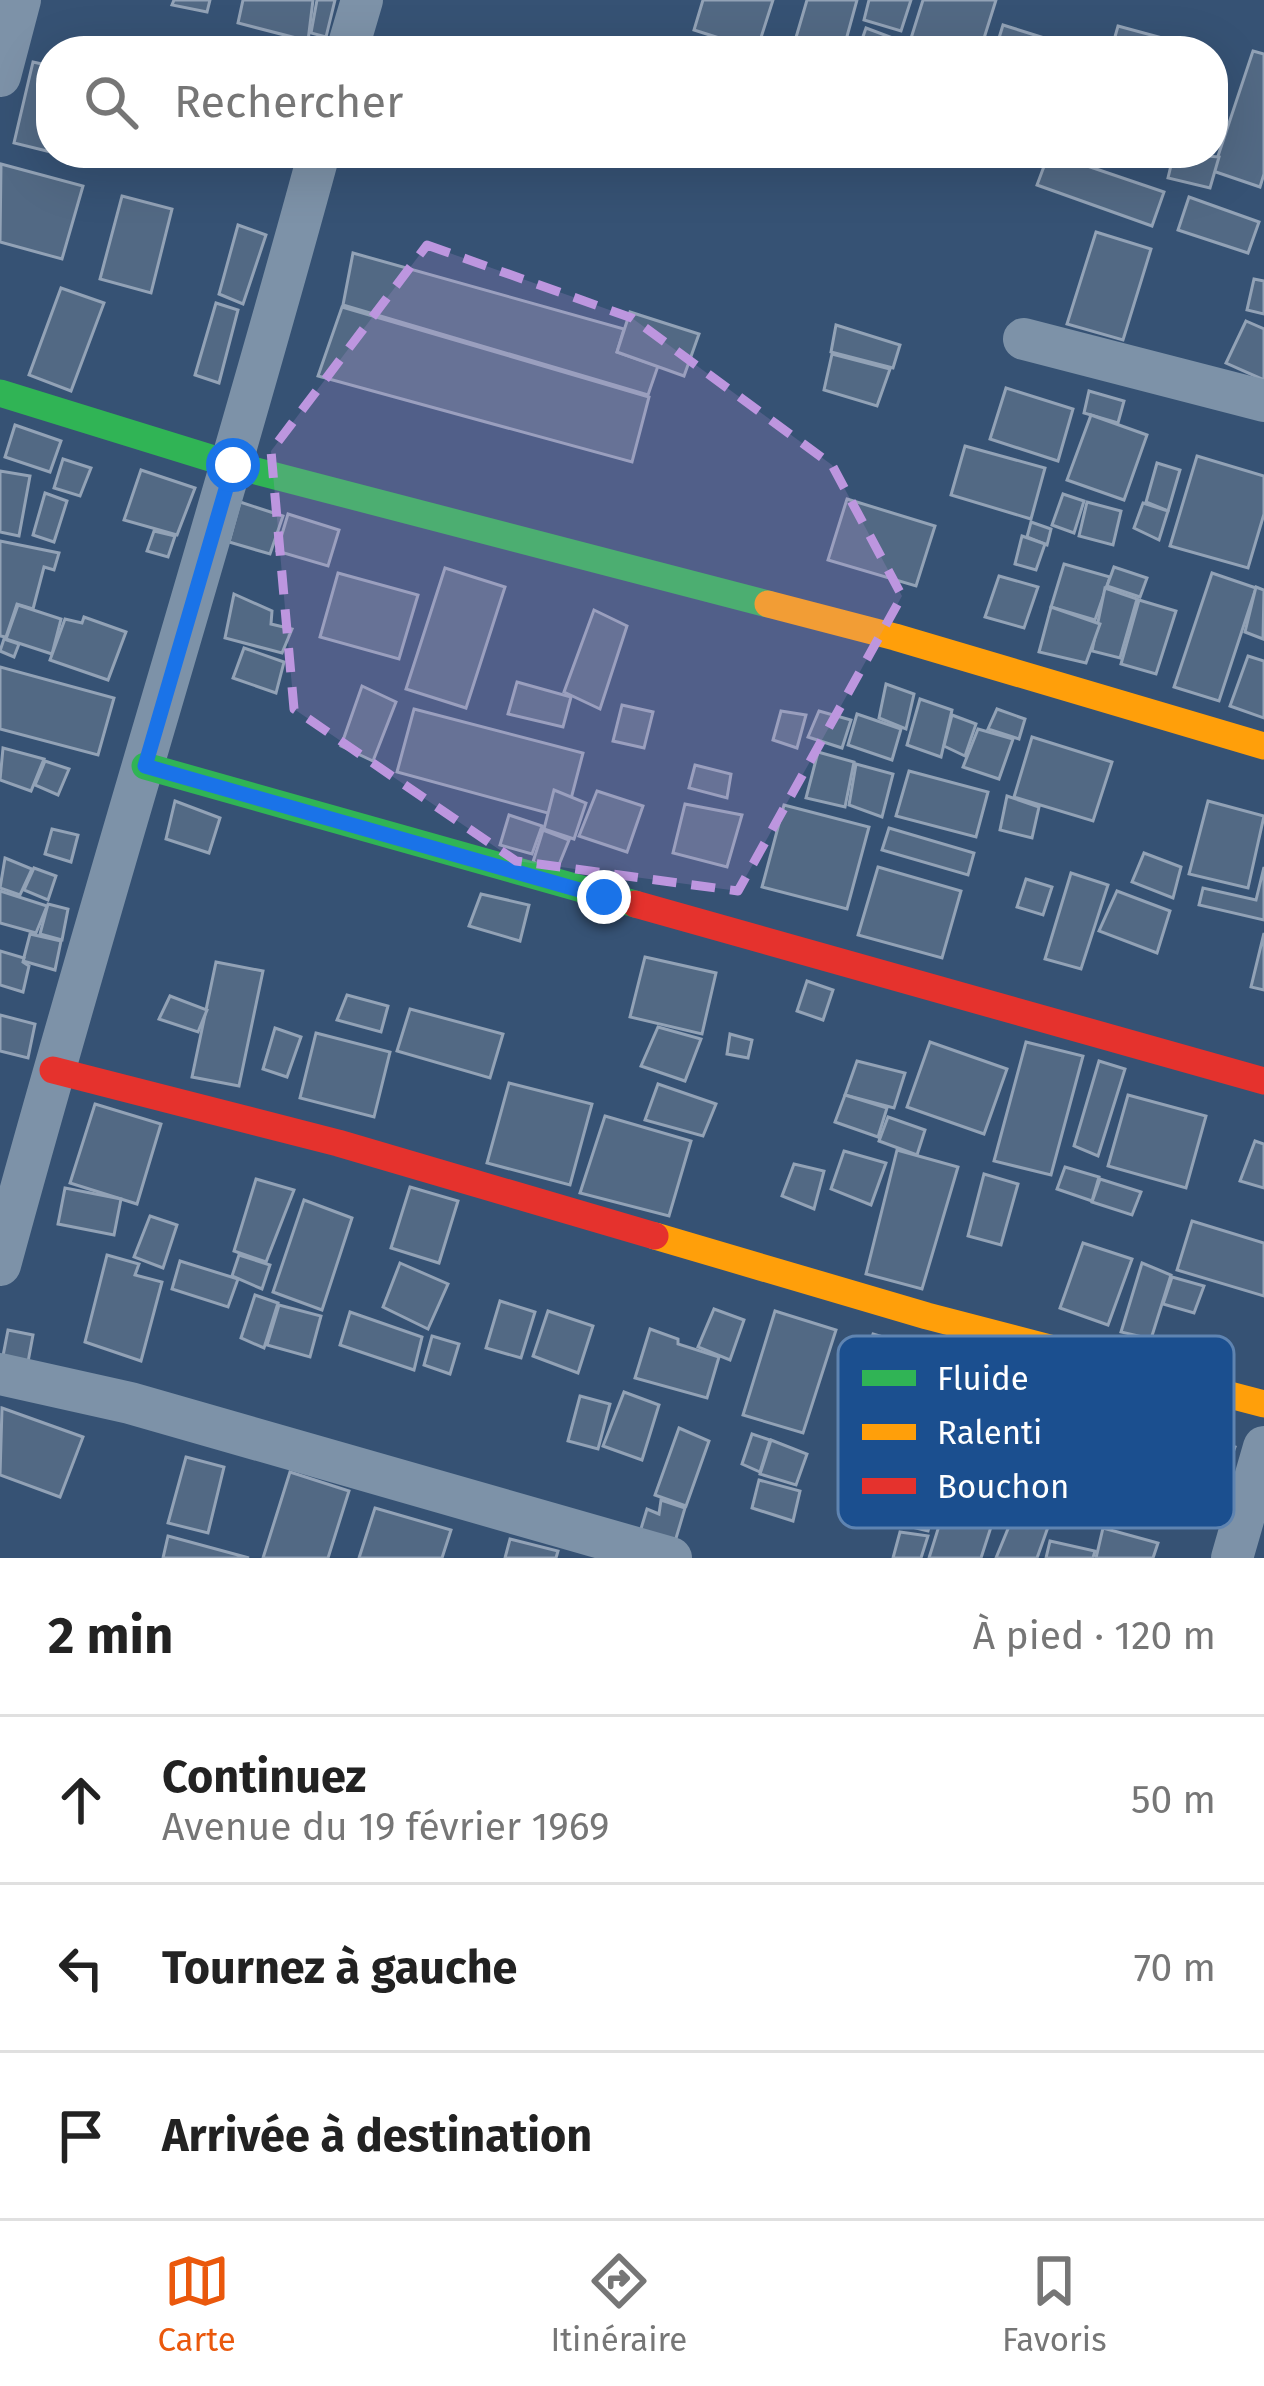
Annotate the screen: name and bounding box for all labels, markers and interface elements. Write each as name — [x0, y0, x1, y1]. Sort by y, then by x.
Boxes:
search box — [36, 36, 1228, 168]
icon: search — [78, 69, 144, 135]
text: Rechercher — [174, 75, 403, 129]
route start — [206, 438, 260, 492]
route end — [577, 870, 631, 924]
legend — [838, 1336, 1234, 1528]
text: Fluide — [937, 1359, 1029, 1399]
text: Ralenti — [937, 1413, 1042, 1453]
text: Bouchon — [937, 1467, 1069, 1507]
text: 2 min — [48, 1605, 173, 1667]
text: À pied · 120 m — [973, 1613, 1216, 1659]
text: Continuez — [162, 1750, 366, 1804]
icon: ahead — [48, 1767, 114, 1833]
text: 50 m — [1131, 1777, 1216, 1823]
text: Avenue du 19 février 1969 — [162, 1804, 610, 1850]
icon: left — [48, 1935, 114, 2001]
text: Tournez à gauche — [162, 1941, 517, 1995]
text: 70 m — [1134, 1945, 1216, 1991]
icon: arrive — [48, 2103, 114, 2169]
text: Arrivée à destination — [162, 2109, 592, 2163]
tab: Carte — [157, 2248, 236, 2360]
tab: Itinéraire — [550, 2248, 687, 2360]
tab: Favoris — [1002, 2248, 1107, 2360]

